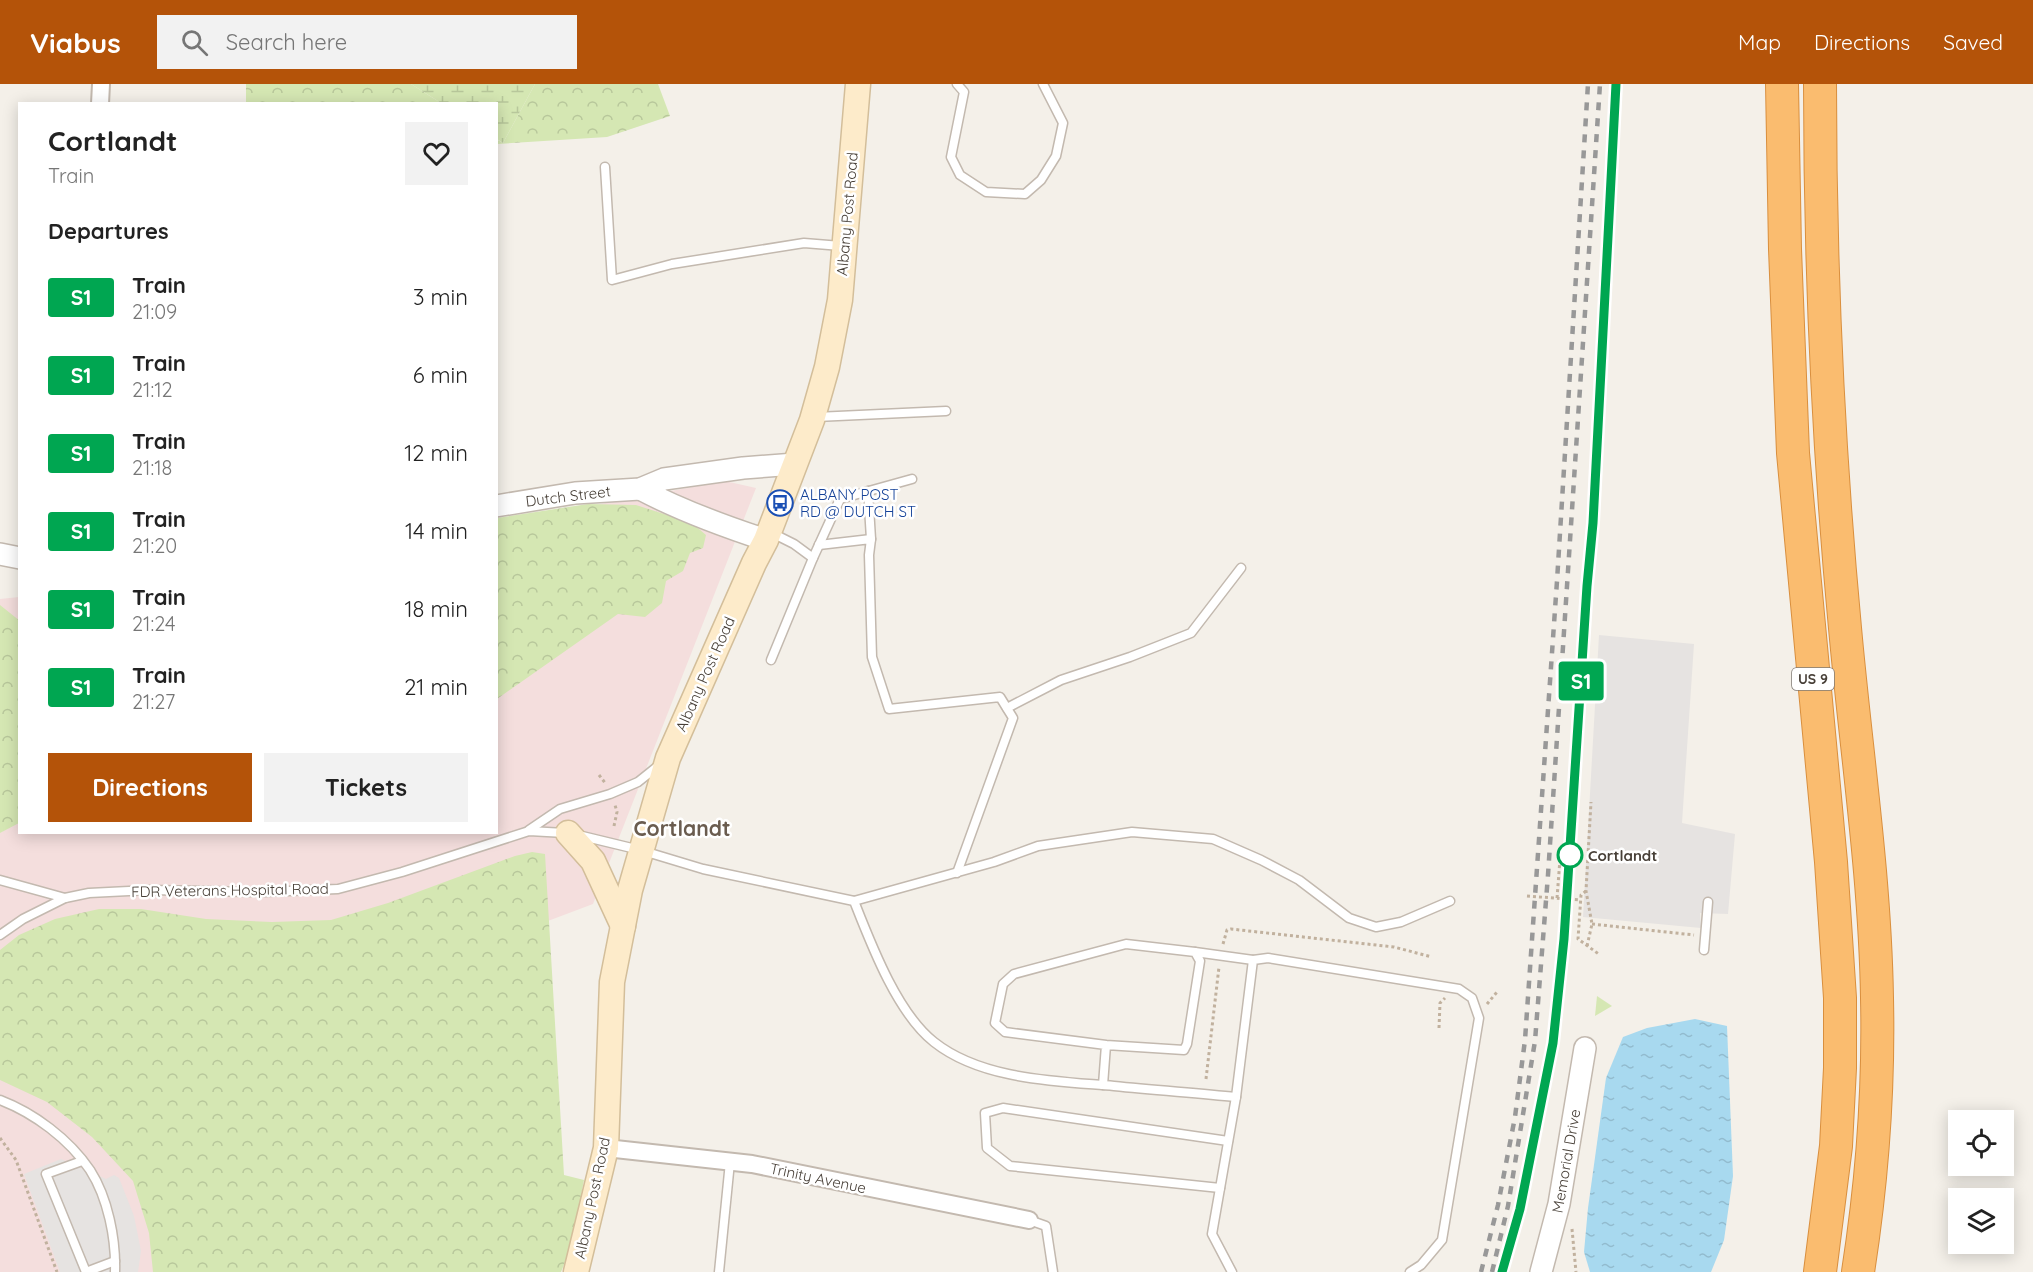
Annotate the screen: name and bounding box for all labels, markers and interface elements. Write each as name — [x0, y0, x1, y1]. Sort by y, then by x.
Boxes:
search box — [157, 15, 577, 69]
text: Viabus — [30, 25, 121, 60]
icon: search — [178, 26, 211, 59]
text: Search here — [226, 28, 347, 56]
text: Map — [1738, 29, 1781, 55]
text: Directions — [1814, 29, 1910, 55]
text: Saved — [1943, 29, 2003, 55]
button: heart — [405, 122, 468, 185]
text: Cortlandt — [48, 123, 178, 158]
street label: Albany Post Road — [832, 151, 862, 277]
text: Train — [48, 163, 94, 188]
text: Departures — [48, 217, 169, 245]
text: Train — [132, 271, 186, 299]
text: 3 min — [413, 283, 468, 311]
text: S1 — [71, 284, 91, 310]
text: 21:09 — [132, 299, 177, 324]
text: Train — [132, 349, 186, 377]
text: 6 min — [413, 361, 468, 389]
text: S1 — [71, 362, 91, 388]
text: 21:12 — [132, 377, 173, 402]
text: Train — [132, 427, 186, 455]
text: 12 min — [404, 439, 468, 467]
text: S1 — [71, 440, 91, 466]
text: 21:18 — [132, 455, 172, 480]
street label: Dutch Street — [524, 481, 612, 511]
place label: ALBANY POST RD @ DUTCH ST — [800, 485, 916, 521]
bus stop icon: ALBANY POST RD @ DUTCH ST — [765, 488, 795, 518]
text: Train — [132, 505, 186, 533]
text: 14 min — [405, 517, 468, 545]
text: S1 — [71, 518, 91, 544]
text: 21:20 — [132, 533, 177, 558]
text: Train — [132, 583, 186, 611]
text: 18 min — [404, 595, 468, 623]
text: S1 — [71, 596, 91, 622]
text: 21:24 — [132, 611, 176, 636]
street label: Albany Post Road — [671, 614, 739, 734]
text: Train — [132, 661, 186, 689]
line badge: S1 — [1554, 662, 1608, 700]
text: S1 — [1571, 668, 1591, 694]
road number: US 9 — [1792, 668, 1834, 690]
text: 21 min — [404, 673, 468, 701]
text: S1 — [71, 674, 91, 700]
text: 21:27 — [132, 689, 175, 714]
button: Directions — [48, 753, 252, 822]
button: Tickets — [264, 753, 468, 822]
district label: Cortlandt — [633, 815, 731, 841]
marker: Cortlandt — [1557, 842, 1583, 868]
place label: Cortlandt — [1588, 846, 1657, 865]
street label: FDR Veterans Hospital Road — [131, 879, 329, 901]
street label: Memorial Drive — [1547, 1107, 1585, 1215]
map controls — [1948, 1110, 2014, 1254]
button: locate — [1948, 1110, 2014, 1176]
street label: Albany Post Road — [570, 1135, 614, 1261]
street label: Trinity Avenue — [768, 1159, 868, 1197]
button: layers — [1948, 1188, 2014, 1254]

